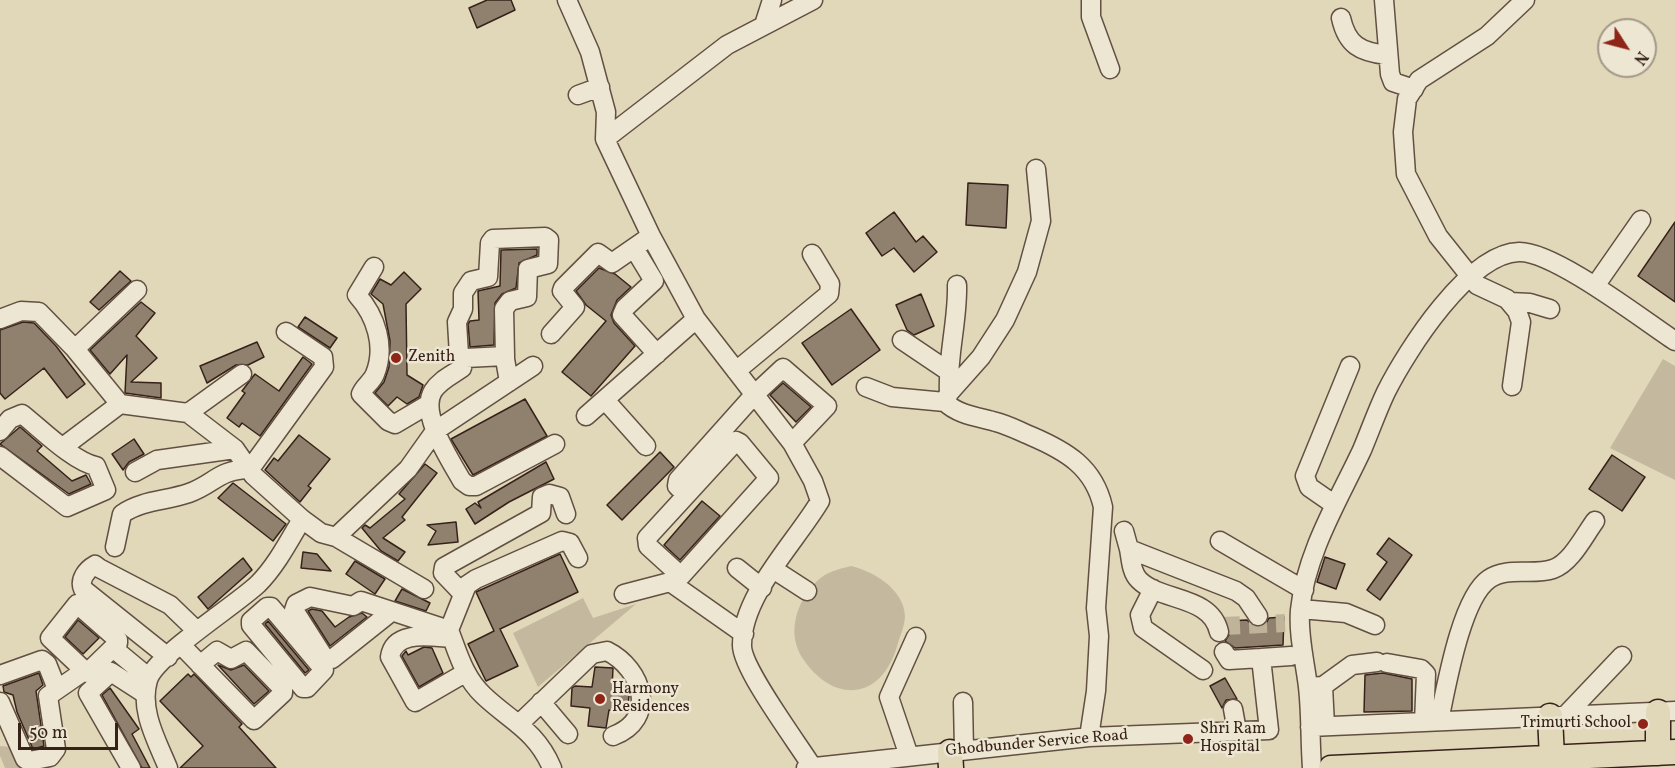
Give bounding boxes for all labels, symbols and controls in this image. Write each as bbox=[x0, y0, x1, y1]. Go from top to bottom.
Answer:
north arrow bbox=[1597, 18, 1657, 78]
text: N bbox=[1628, 46, 1652, 69]
place label: Zenith bbox=[408, 348, 455, 368]
marker: Zenith bbox=[389, 351, 403, 365]
place label: Harmony Residences bbox=[612, 680, 690, 718]
marker: Harmony Residences bbox=[593, 692, 607, 706]
scale bar bbox=[21, 711, 122, 749]
place label: Trimurti School bbox=[1520, 714, 1631, 734]
marker: Trimurti School bbox=[1636, 717, 1650, 731]
place label: Shri Ram Hospital bbox=[1200, 720, 1266, 758]
text: 50 m bbox=[29, 721, 68, 746]
street label: Ghodbunder Service Road bbox=[945, 726, 1129, 762]
marker: Shri Ram Hospital bbox=[1181, 732, 1195, 746]

